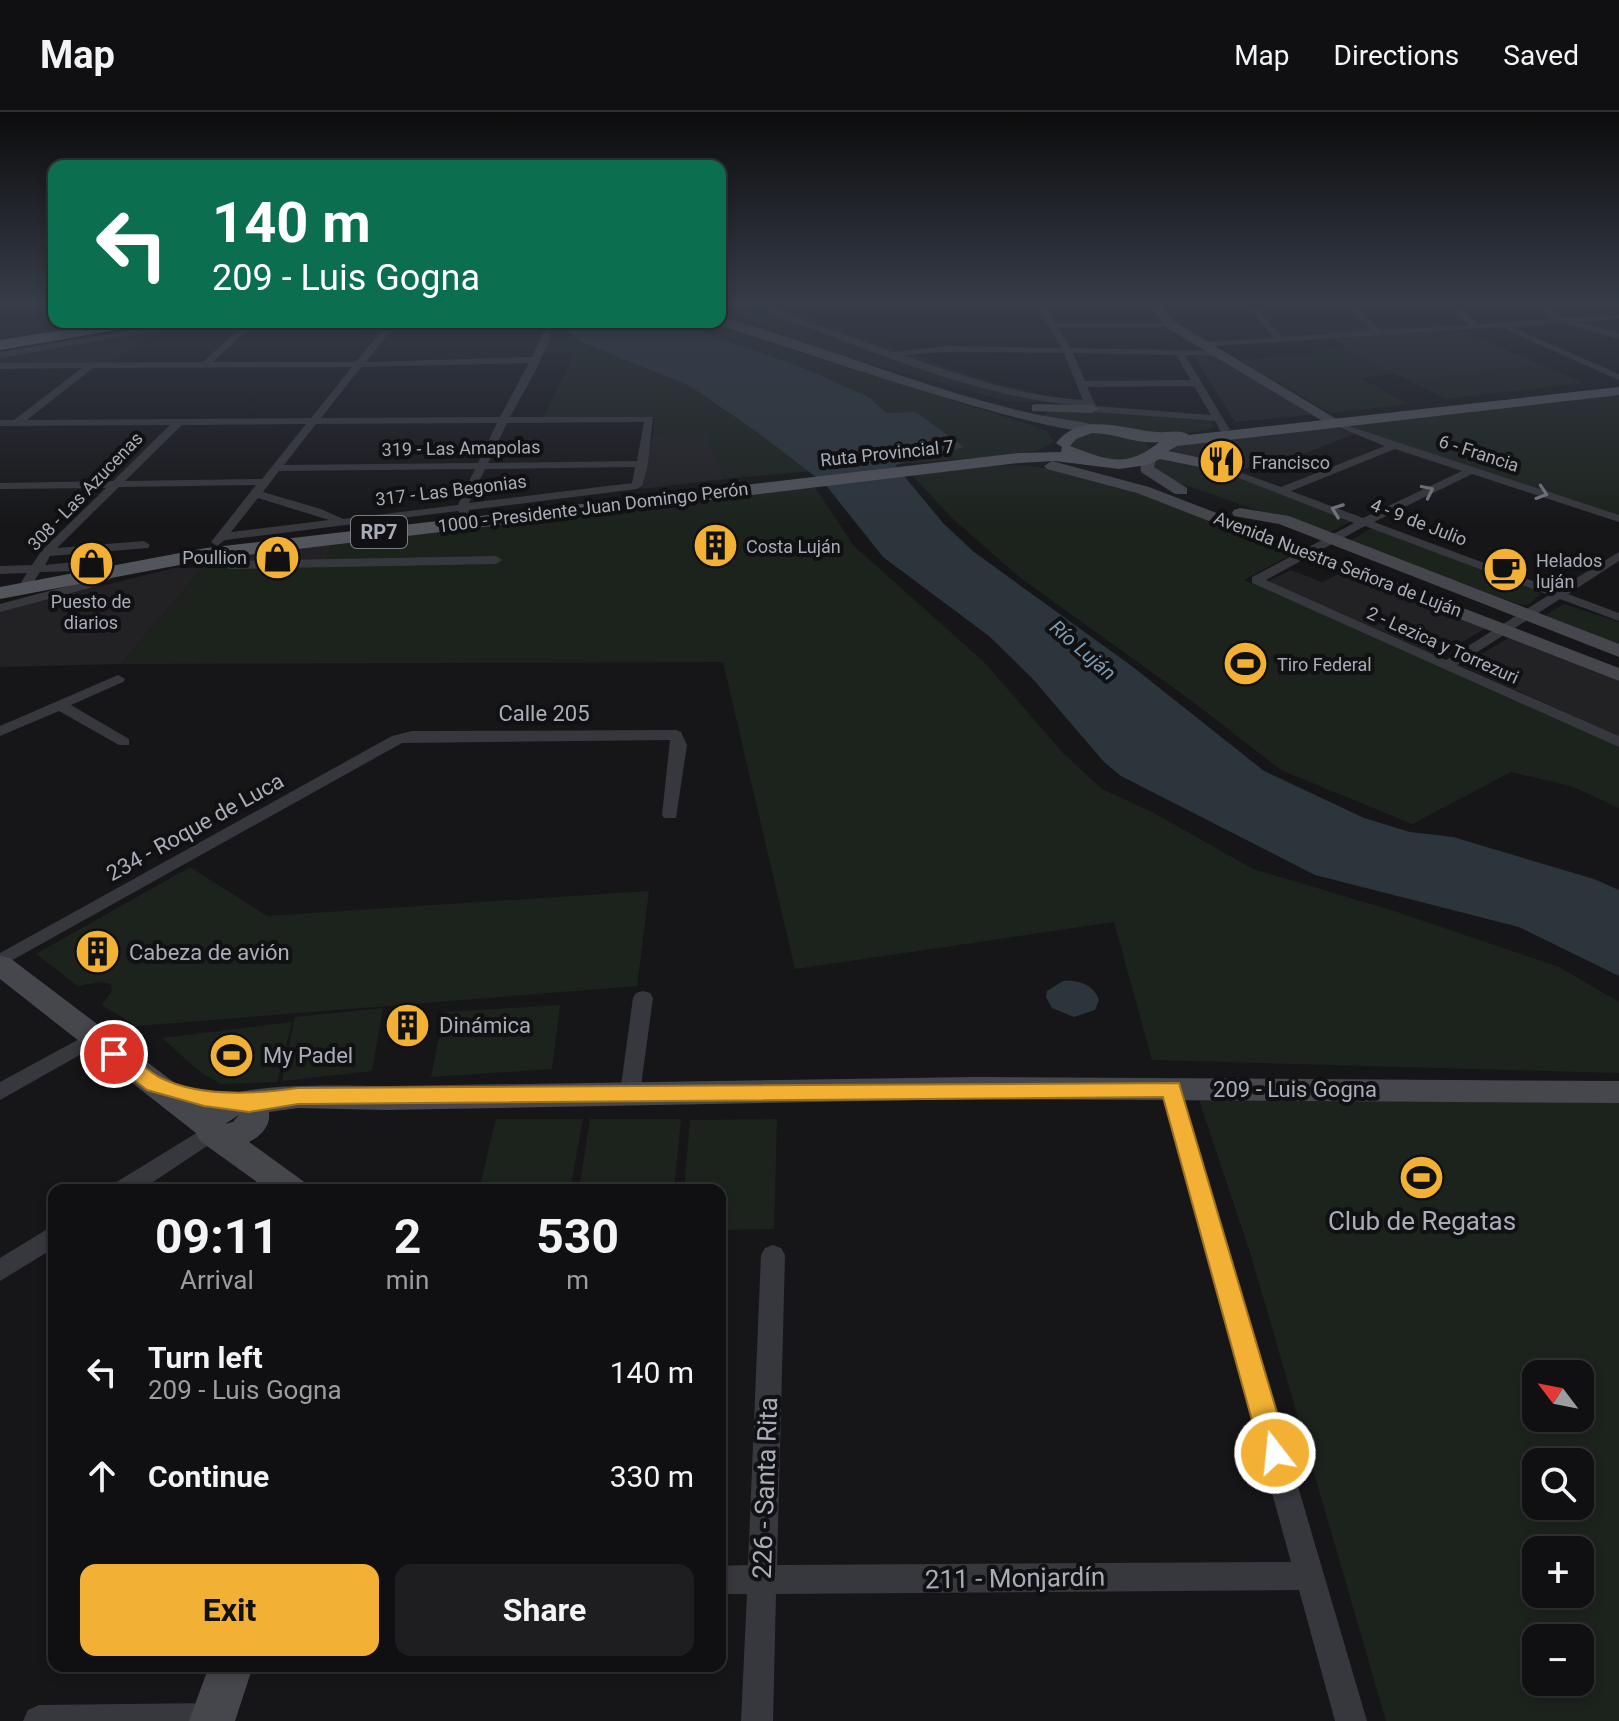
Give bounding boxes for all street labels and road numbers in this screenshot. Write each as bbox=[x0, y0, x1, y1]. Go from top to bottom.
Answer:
street label: 308 - Las Azucenas bbox=[23, 428, 147, 554]
street label: 6 - Francia bbox=[1436, 430, 1522, 476]
street label: 319 - Las Amapolas bbox=[382, 436, 540, 460]
street label: Ruta Provincial 7 bbox=[819, 436, 955, 470]
street label: 317 - Las Begonias bbox=[374, 470, 528, 510]
street label: 1000 - Presidente Juan Domingo Perón bbox=[437, 478, 749, 536]
street label: 4 - 9 de Julio bbox=[1368, 494, 1470, 550]
street label: Avenida Nuestra Señora de Luján bbox=[1211, 507, 1465, 621]
road number: RP7 bbox=[351, 516, 407, 548]
street label: 2 - Lezica y Torrezuri bbox=[1364, 602, 1522, 688]
street label: Calle 205 bbox=[498, 701, 590, 726]
street label: 234 - Roque de Luca bbox=[102, 768, 288, 886]
street label: 209 - Luis Gogna bbox=[1213, 1077, 1377, 1102]
street label: 226 - Santa Rita bbox=[747, 1397, 783, 1579]
street label: 211 - Monjardín bbox=[925, 1561, 1105, 1595]

